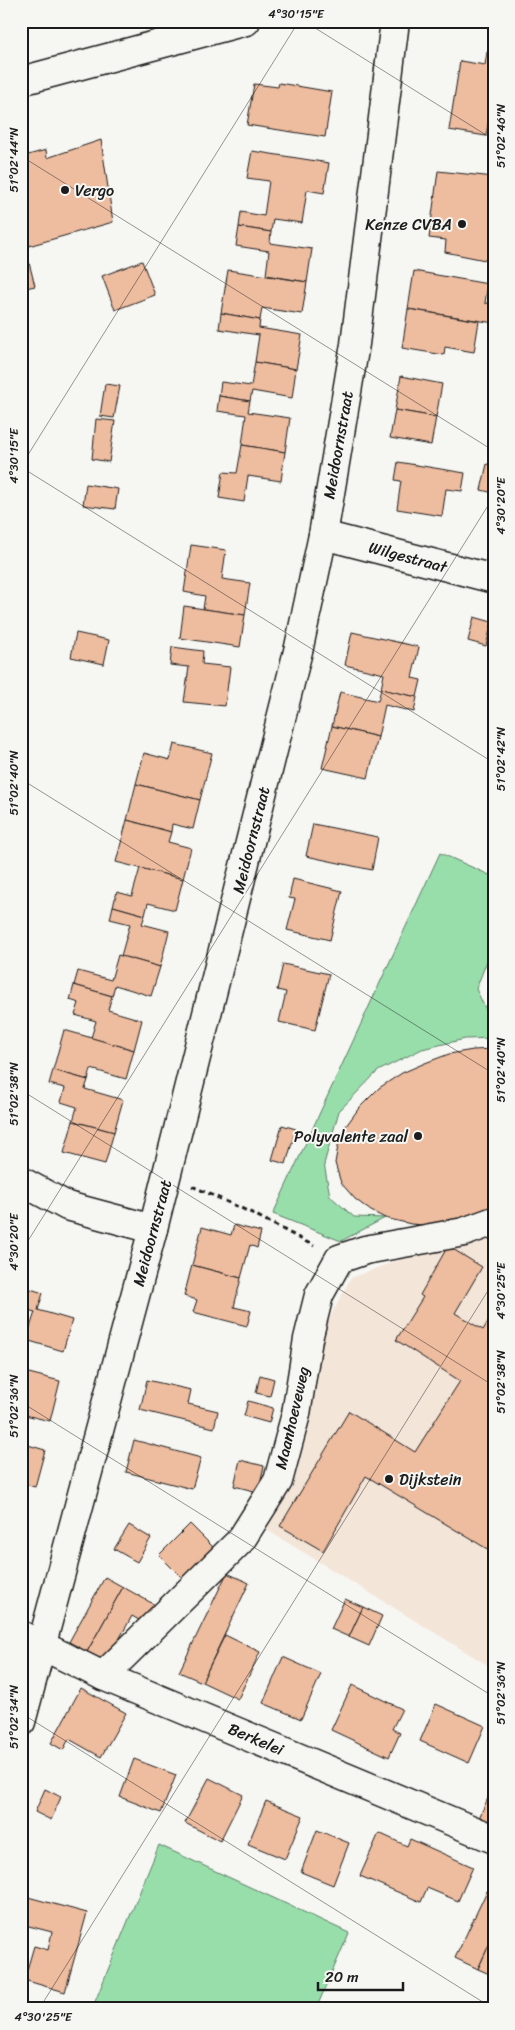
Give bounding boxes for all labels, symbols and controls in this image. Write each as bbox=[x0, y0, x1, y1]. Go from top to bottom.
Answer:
text: 4°30'15"E bbox=[268, 3, 325, 25]
text: 51°02'46"N bbox=[490, 103, 512, 168]
text: 51°02'44"N bbox=[3, 127, 25, 192]
place label: Vergo bbox=[75, 176, 114, 205]
marker: Vergo bbox=[59, 184, 71, 196]
place label: Kenze CVBA bbox=[365, 210, 452, 239]
marker: Kenze CVBA bbox=[456, 218, 468, 230]
street label: Meidoornstraat bbox=[314, 389, 362, 501]
text: 4°30'15"E bbox=[3, 427, 25, 484]
text: 4°30'20"E bbox=[490, 476, 512, 535]
street label: Wilgestraat bbox=[365, 533, 451, 582]
text: 51°02'42"N bbox=[490, 726, 512, 791]
text: 51°02'40"N bbox=[3, 750, 25, 815]
street label: Meidoornstraat bbox=[224, 783, 278, 897]
text: 51°02'40"N bbox=[490, 1037, 512, 1102]
text: 51°02'38"N bbox=[3, 1061, 25, 1126]
place label: Polyvalente zaal bbox=[294, 1122, 408, 1151]
marker: Polyvalente zaal bbox=[412, 1130, 424, 1142]
street label: Meidoornstraat bbox=[124, 1176, 180, 1290]
text: 4°30'20"E bbox=[3, 1212, 25, 1271]
text: 4°30'25"E bbox=[490, 1261, 512, 1320]
text: 51°02'38"N bbox=[490, 1349, 512, 1414]
street label: Maanhoeveweg bbox=[266, 1364, 318, 1472]
text: 51°02'36"N bbox=[3, 1374, 25, 1438]
place label: Dijkstein bbox=[399, 1465, 462, 1494]
marker: Dijkstein bbox=[383, 1473, 395, 1485]
text: 51°02'36"N bbox=[490, 1661, 512, 1725]
text: 51°02'34"N bbox=[3, 1684, 25, 1749]
street label: Berkelei bbox=[224, 1714, 289, 1764]
scale bar bbox=[318, 1960, 402, 1992]
text: 20 m bbox=[325, 1964, 359, 1990]
text: 4°30'25"E bbox=[14, 2006, 73, 2028]

